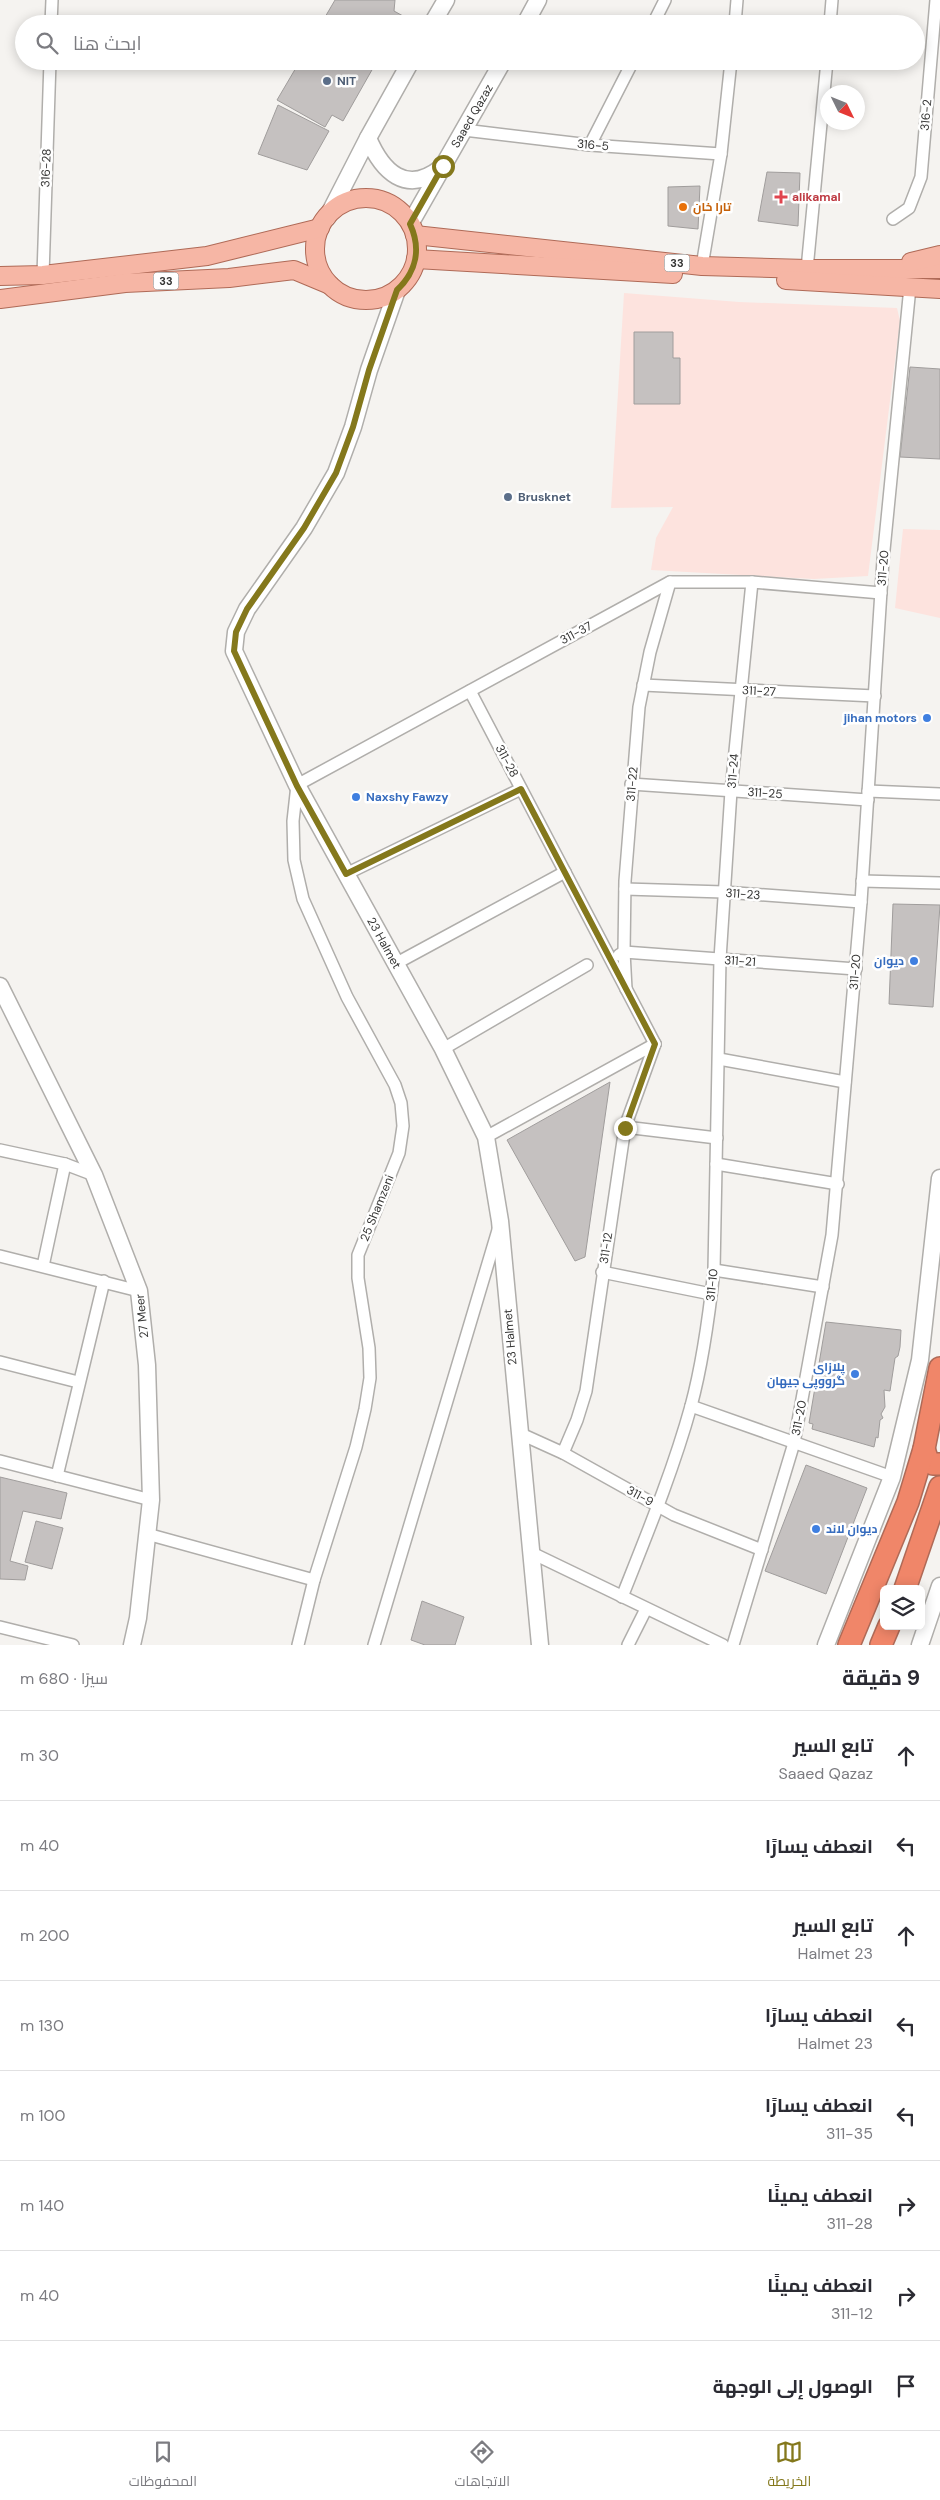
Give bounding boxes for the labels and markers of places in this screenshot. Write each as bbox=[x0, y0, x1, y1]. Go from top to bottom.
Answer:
place label: NIT bbox=[337, 73, 356, 89]
marker: NIT bbox=[321, 75, 333, 87]
place label: alikamal bbox=[792, 189, 841, 205]
marker: alikamal bbox=[774, 190, 788, 204]
place label: تارا خان bbox=[693, 199, 732, 215]
marker: تارا خان bbox=[677, 201, 689, 213]
place label: Brusknet bbox=[518, 489, 571, 505]
marker: Brusknet bbox=[502, 491, 514, 503]
place label: jihan motors bbox=[843, 710, 917, 726]
marker: jihan motors bbox=[921, 712, 933, 724]
place label: Naxshy Fawzy bbox=[366, 789, 449, 805]
marker: Naxshy Fawzy bbox=[350, 791, 362, 803]
place label: دیوان bbox=[874, 953, 904, 969]
marker: دیوان bbox=[908, 955, 920, 967]
place label: پلازای گرووپی جیهان bbox=[767, 1359, 846, 1390]
marker: پلازای گرووپی جیهان bbox=[849, 1368, 861, 1380]
place label: دیوان لاند bbox=[826, 1521, 877, 1537]
marker: دیوان لاند bbox=[810, 1523, 822, 1535]

